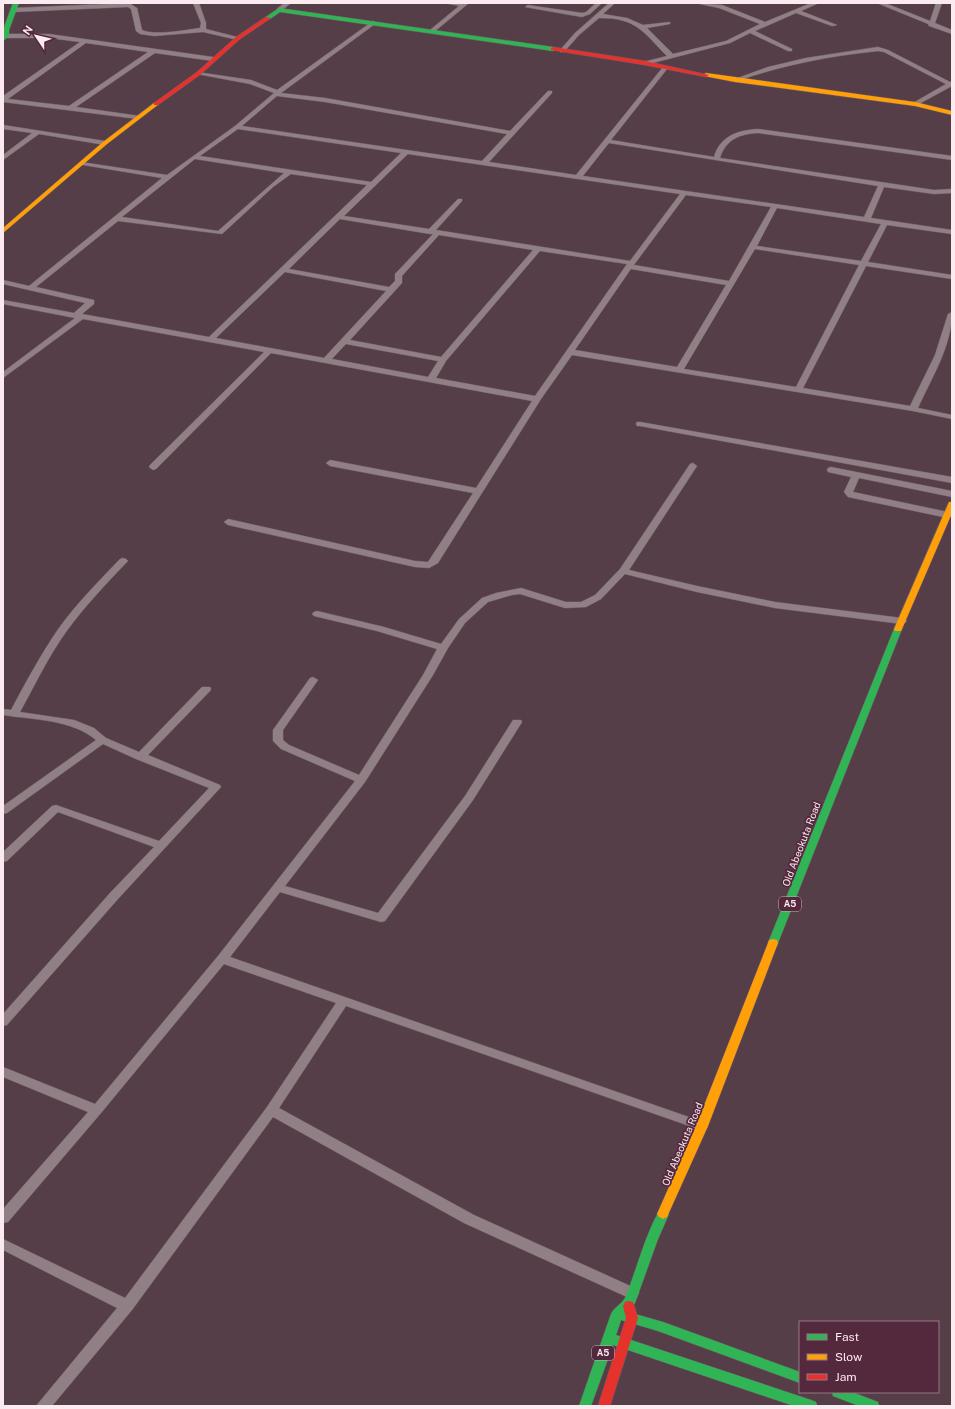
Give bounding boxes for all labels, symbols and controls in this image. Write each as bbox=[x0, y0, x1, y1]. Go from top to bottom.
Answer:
north arrow bbox=[16, 16, 56, 56]
text: N bbox=[20, 23, 35, 37]
street label: Old Abeokuta Road bbox=[779, 800, 823, 888]
road number: A5 bbox=[779, 897, 801, 911]
street label: Old Abeokuta Road bbox=[659, 1100, 705, 1188]
legend bbox=[799, 1321, 939, 1393]
text: Fast bbox=[835, 1330, 860, 1344]
road number: A5 bbox=[592, 1346, 614, 1360]
text: Slow bbox=[835, 1350, 863, 1364]
text: Jam bbox=[835, 1370, 857, 1384]

